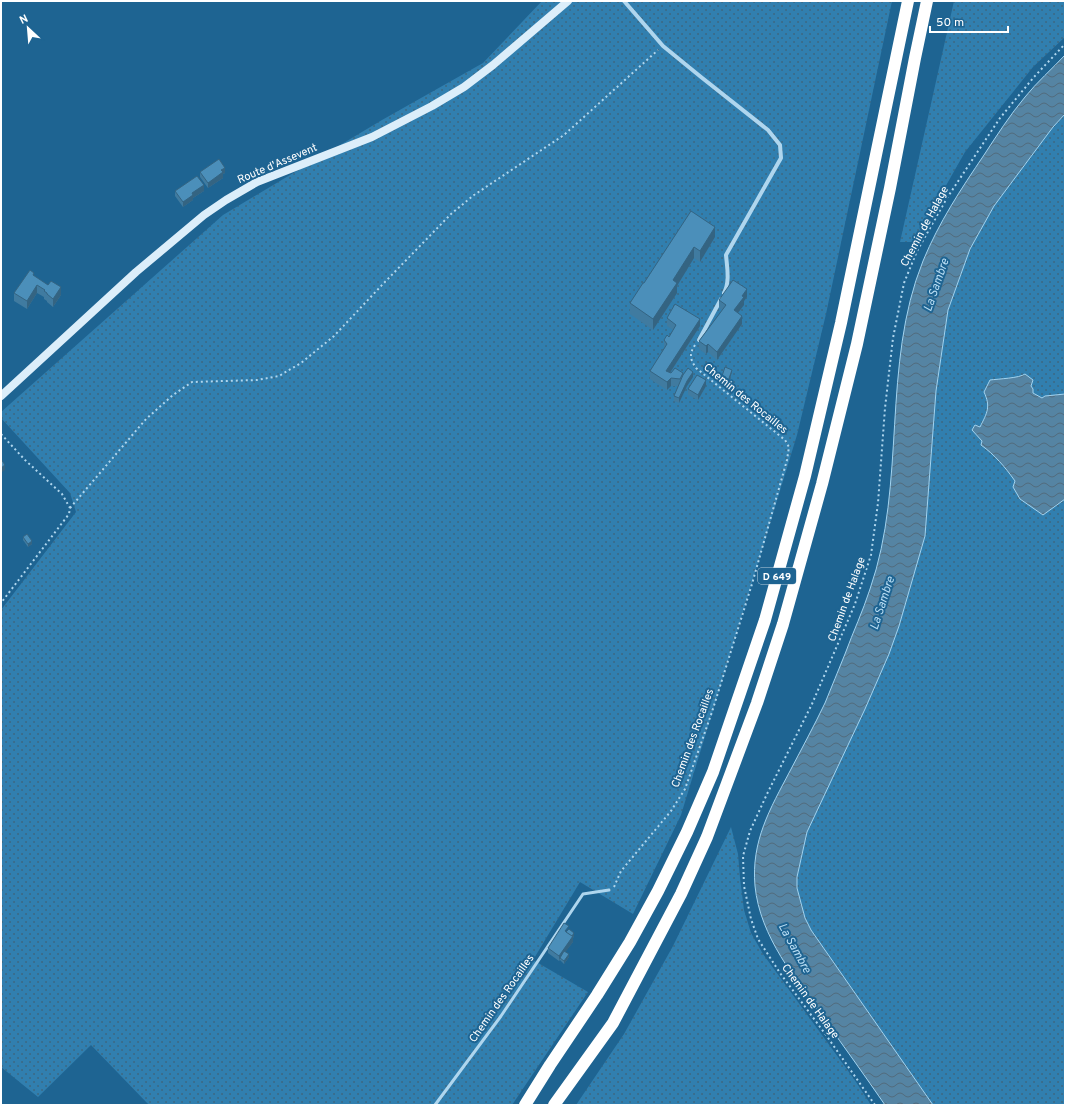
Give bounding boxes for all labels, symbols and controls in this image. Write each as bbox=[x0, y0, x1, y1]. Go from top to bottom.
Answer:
north arrow bbox=[8, 8, 48, 48]
scale bar bbox=[930, 8, 1008, 34]
text: N bbox=[17, 12, 31, 28]
text: 50 m bbox=[936, 15, 964, 31]
street label: Route d'Assevent bbox=[235, 141, 320, 187]
street label: Chemin de Halage bbox=[898, 184, 952, 269]
water label: La Sambre bbox=[920, 256, 954, 314]
street label: Chemin des Rocailles bbox=[700, 361, 790, 437]
street label: Chemin de Halage bbox=[825, 555, 869, 644]
road number: D 649 bbox=[758, 568, 796, 584]
water label: La Sambre bbox=[867, 574, 899, 632]
street label: Chemin des Rocailles bbox=[669, 687, 717, 790]
water label: La Sambre bbox=[774, 920, 815, 977]
street label: Chemin des Rocailles bbox=[466, 952, 537, 1045]
street label: Chemin de Halage bbox=[778, 961, 842, 1042]

